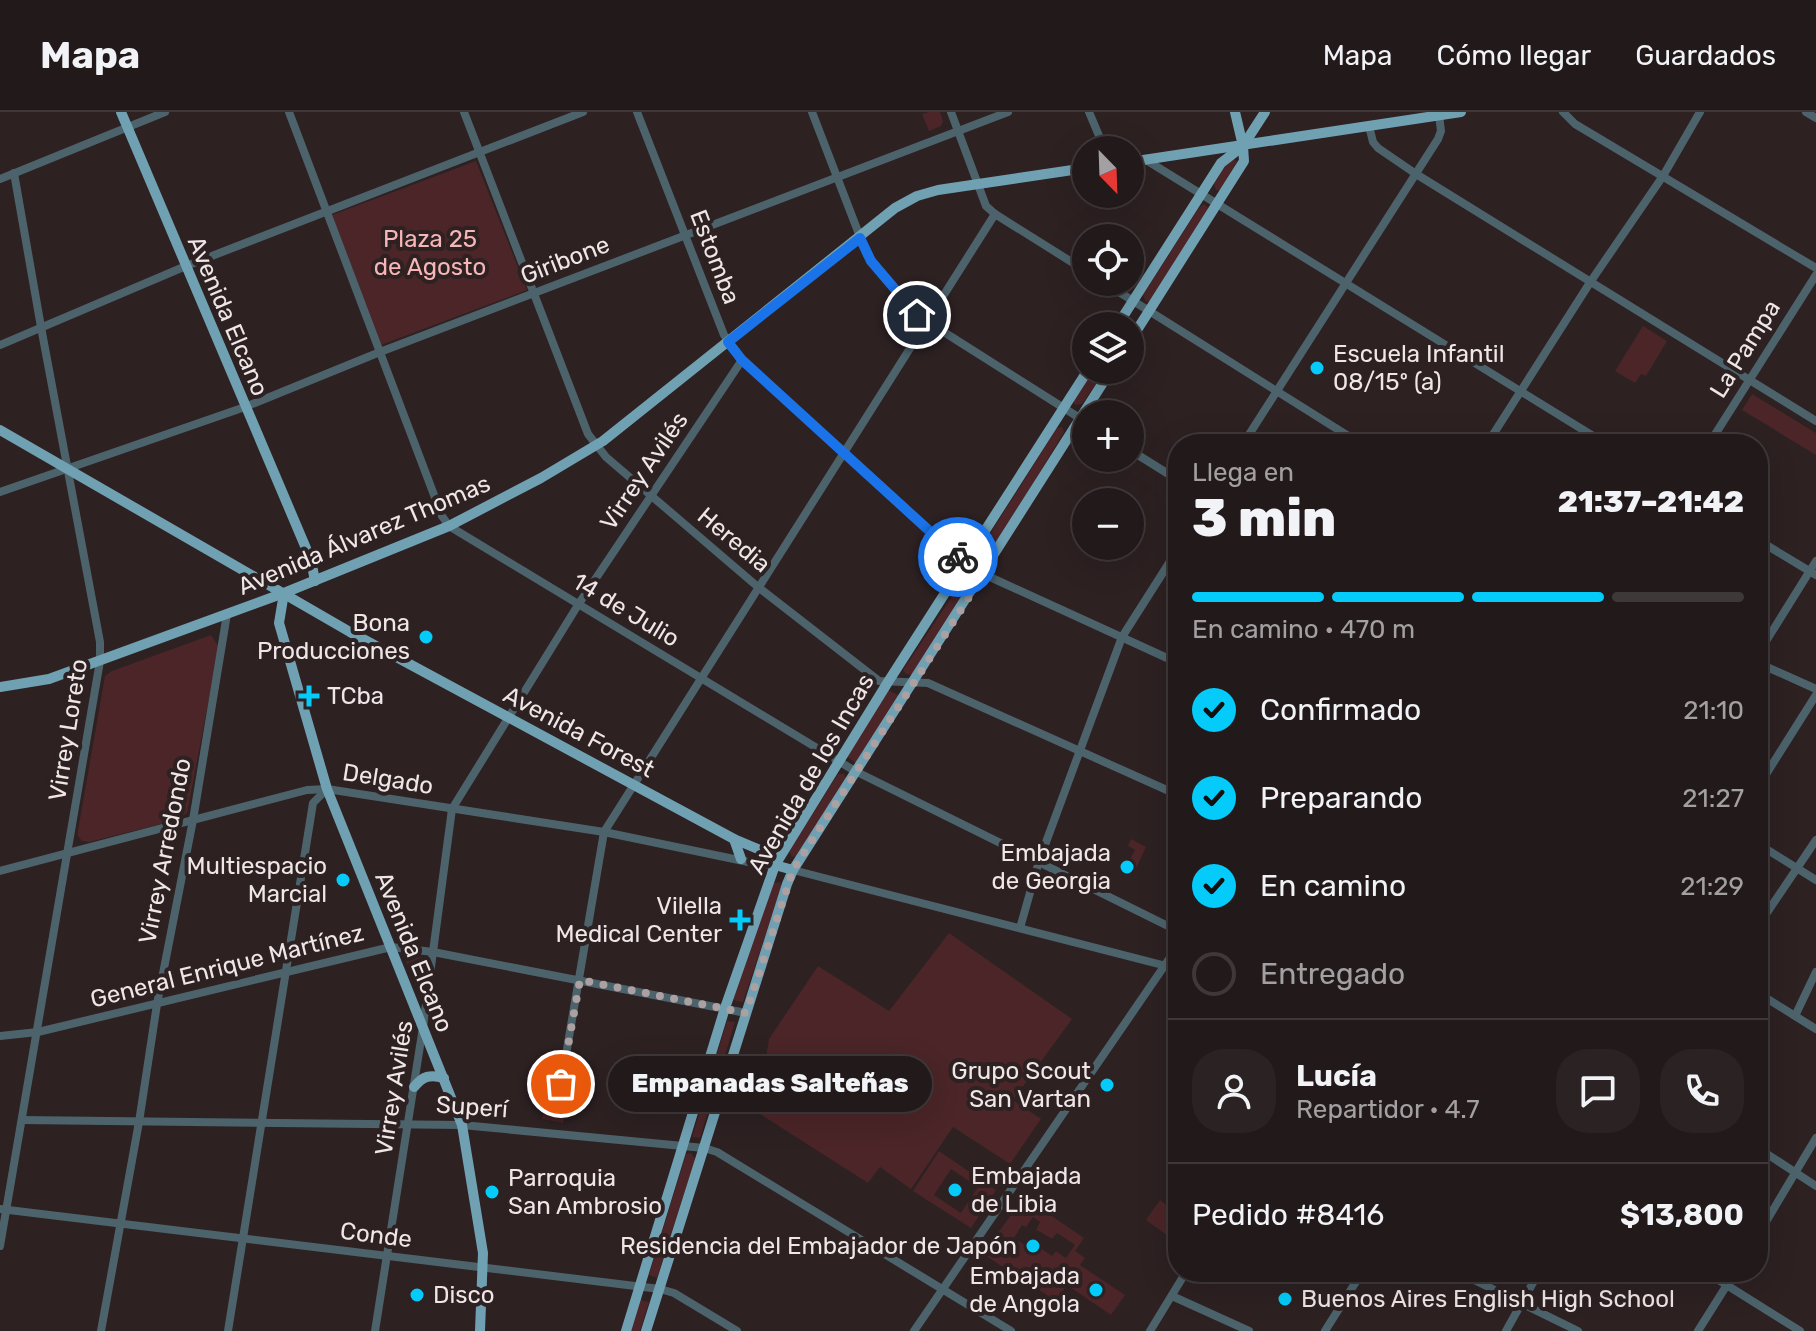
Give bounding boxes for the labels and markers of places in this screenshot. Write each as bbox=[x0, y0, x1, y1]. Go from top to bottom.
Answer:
pin bbox=[883, 281, 951, 349]
place label: Escuela Infantil 08/15º (a) bbox=[1333, 340, 1505, 396]
marker: Escuela Infantil 08/15º (a) bbox=[1308, 359, 1326, 377]
place label: Bona Producciones bbox=[257, 609, 410, 665]
marker: Bona Producciones bbox=[417, 628, 435, 646]
place label: TCba bbox=[327, 682, 384, 710]
marker: TCba bbox=[298, 685, 320, 707]
place label: Embajada de Georgia bbox=[992, 839, 1111, 895]
place label: Multiespacio Marcial bbox=[186, 852, 327, 908]
marker: Embajada de Georgia bbox=[1118, 858, 1136, 876]
marker: Multiespacio Marcial bbox=[334, 871, 352, 889]
place label: Vilella Medical Center bbox=[555, 892, 722, 948]
marker: Vilella Medical Center bbox=[729, 909, 751, 931]
pin bbox=[527, 1050, 595, 1118]
callout: Empanadas Salteñas bbox=[609, 1056, 933, 1112]
place label: Grupo Scout San Vartan bbox=[951, 1057, 1091, 1113]
marker: Grupo Scout San Vartan bbox=[1098, 1076, 1116, 1094]
place label: Embajada de Libia bbox=[971, 1162, 1082, 1218]
place label: Parroquia San Ambrosio bbox=[508, 1164, 662, 1220]
marker: Embajada de Libia bbox=[946, 1181, 964, 1199]
marker: Parroquia San Ambrosio bbox=[483, 1183, 501, 1201]
place label: Residencia del Embajador de Japón bbox=[620, 1232, 1017, 1260]
marker: Residencia del Embajador de Japón bbox=[1024, 1237, 1042, 1255]
place label: Embajada de Angola bbox=[969, 1262, 1080, 1318]
place label: Disco bbox=[433, 1281, 495, 1309]
marker: Embajada de Angola bbox=[1087, 1281, 1105, 1299]
place label: Buenos Aires English High School bbox=[1301, 1285, 1675, 1313]
marker: Disco bbox=[408, 1286, 426, 1304]
marker: Buenos Aires English High School bbox=[1276, 1290, 1294, 1308]

